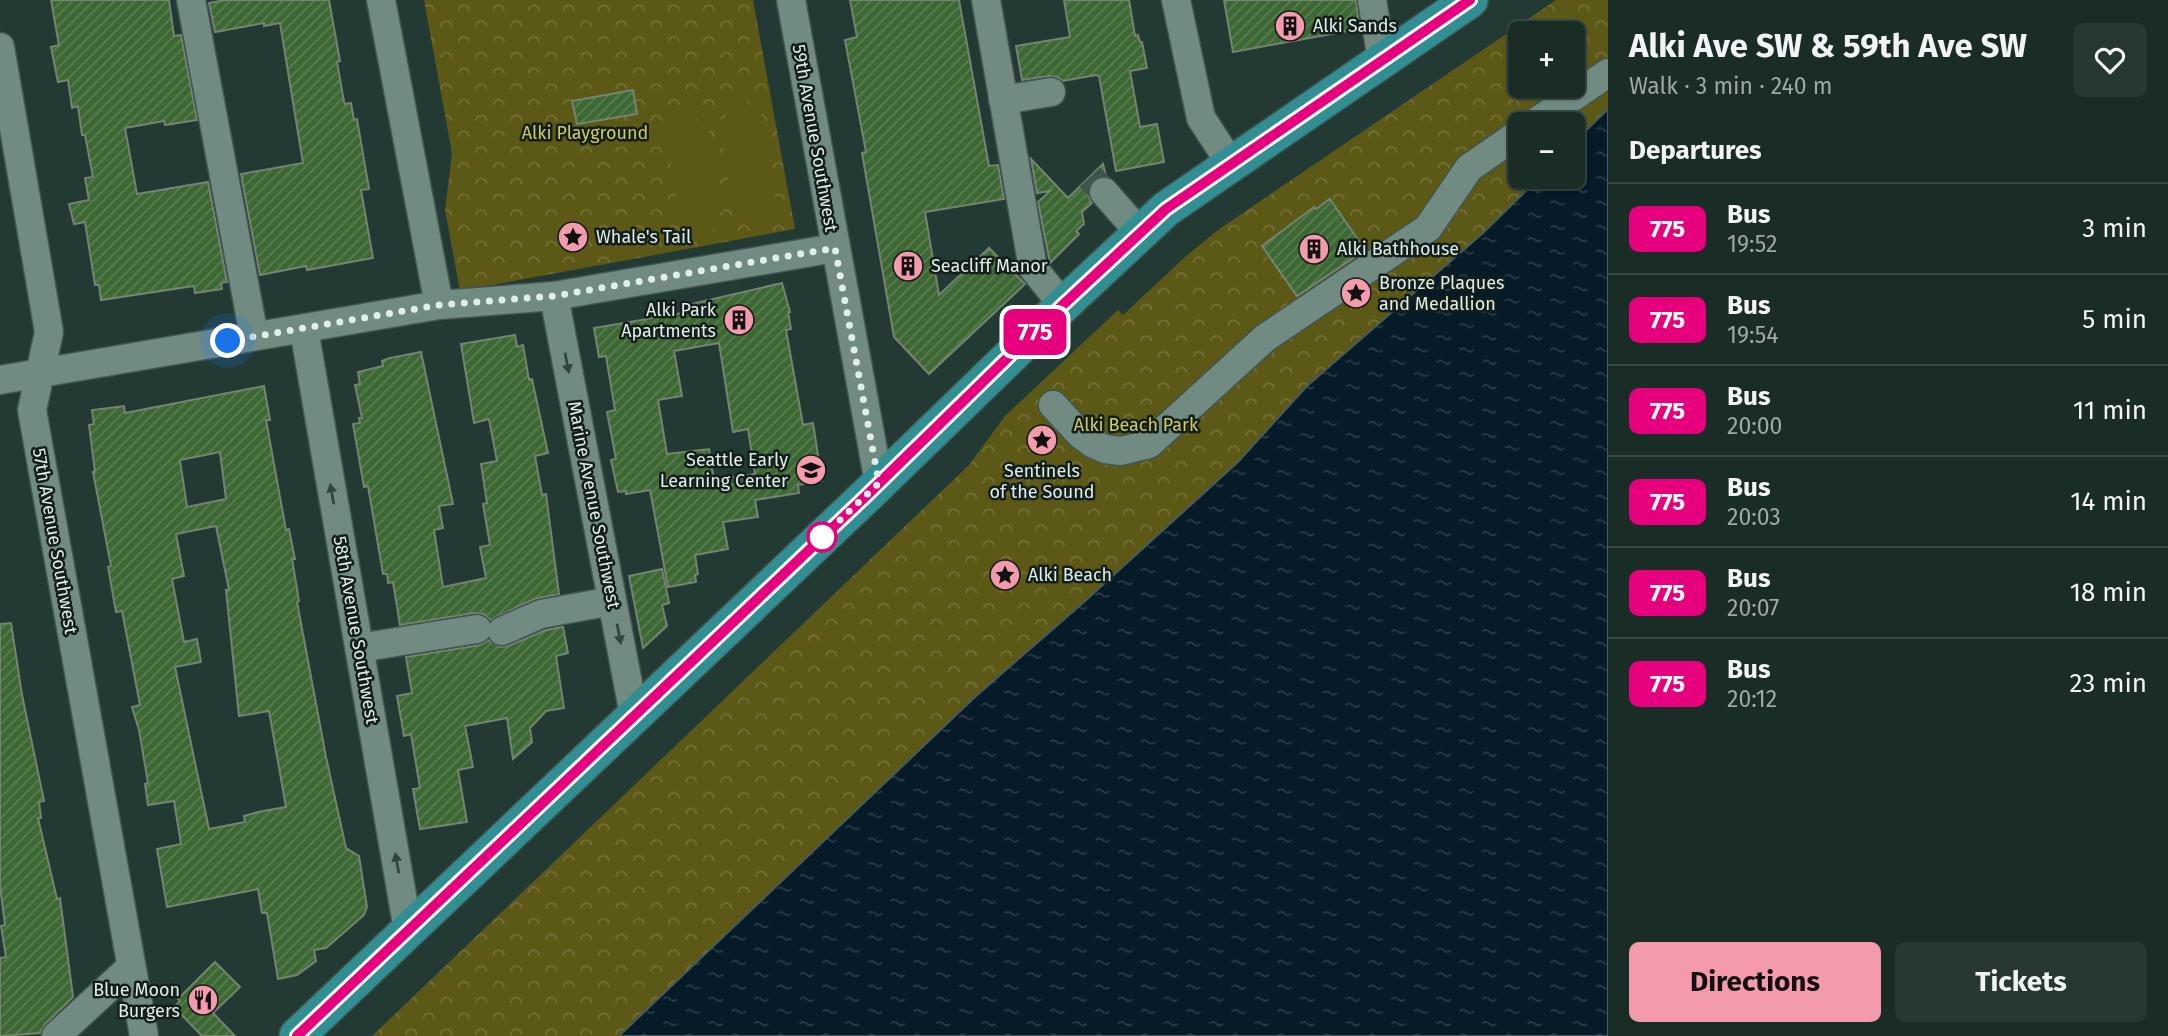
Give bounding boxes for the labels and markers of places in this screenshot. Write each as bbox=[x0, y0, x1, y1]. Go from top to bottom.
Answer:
building icon: Alki Sands bbox=[1273, 9, 1307, 43]
place label: Alki Sands bbox=[1313, 15, 1397, 37]
place icon: Whale's Tail bbox=[556, 220, 590, 254]
place label: Whale's Tail bbox=[596, 226, 691, 248]
building icon: Alki Bathhouse bbox=[1297, 232, 1331, 266]
place label: Alki Bathhouse bbox=[1337, 238, 1459, 260]
building icon: Seacliff Manor bbox=[891, 249, 925, 283]
place label: Seacliff Manor bbox=[931, 255, 1048, 277]
place label: Bronze Plaques and Medallion bbox=[1379, 272, 1504, 315]
place icon: Bronze Plaques and Medallion bbox=[1339, 276, 1373, 310]
place label: Alki Park Apartments bbox=[621, 299, 717, 342]
building icon: Alki Park Apartments bbox=[722, 303, 756, 337]
place icon: Sentinels of the Sound bbox=[1025, 423, 1059, 457]
place label: Seattle Early Learning Center bbox=[660, 449, 788, 492]
school or university icon: Seattle Early Learning Center bbox=[794, 453, 828, 487]
place label: Sentinels of the Sound bbox=[989, 460, 1095, 503]
unlabelled marker bbox=[807, 522, 837, 552]
place icon: Alki Beach bbox=[988, 558, 1022, 592]
place label: Alki Beach bbox=[1028, 564, 1112, 586]
place label: Blue Moon Burgers bbox=[93, 979, 180, 1022]
restaurant icon: Blue Moon Burgers bbox=[186, 983, 220, 1017]

